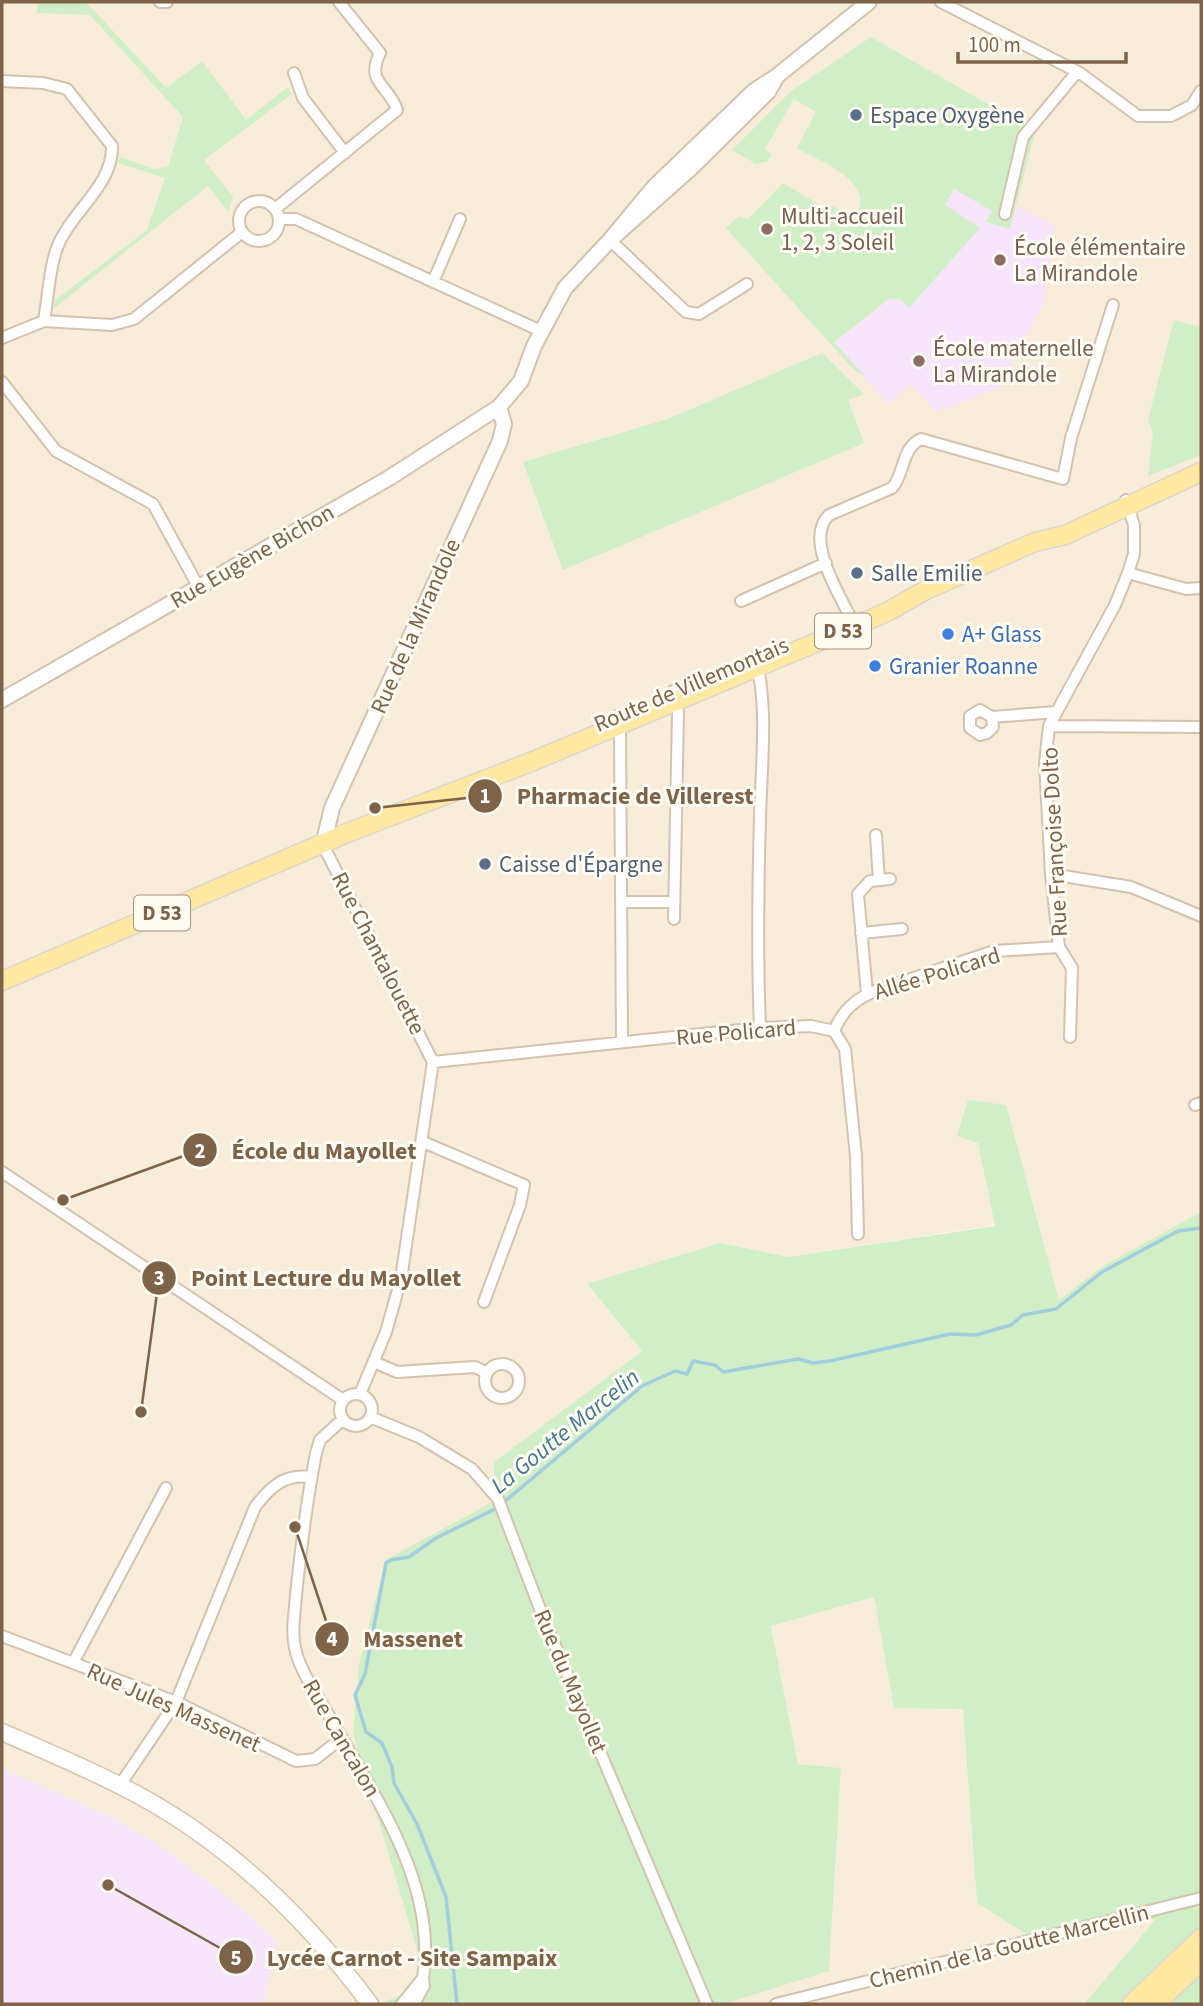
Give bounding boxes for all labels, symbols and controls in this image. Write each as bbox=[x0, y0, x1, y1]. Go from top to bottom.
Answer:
scale bar bbox=[958, 21, 1126, 65]
text: 100 m bbox=[968, 30, 1021, 60]
place label: Espace Oxygène bbox=[870, 99, 1024, 132]
marker: Espace Oxygène bbox=[848, 107, 864, 123]
place label: Multi-accueil 1, 2, 3 Soleil bbox=[781, 200, 904, 259]
marker: Multi-accueil 1, 2, 3 Soleil bbox=[759, 221, 775, 237]
place label: École élémentaire La Mirandole bbox=[1014, 231, 1186, 290]
marker: École élémentaire La Mirandole bbox=[992, 252, 1008, 268]
place label: École maternelle La Mirandole bbox=[933, 332, 1094, 391]
marker: École maternelle La Mirandole bbox=[911, 353, 927, 369]
street label: Rue Eugène Bichon bbox=[164, 496, 340, 617]
street label: Rue de la Mirandole bbox=[362, 533, 469, 719]
place label: Salle Emilie bbox=[871, 557, 982, 590]
marker: Salle Emilie bbox=[849, 565, 865, 581]
road number: D 53 bbox=[815, 614, 871, 648]
place label: A+ Glass bbox=[962, 618, 1041, 651]
marker: A+ Glass bbox=[940, 626, 956, 642]
street label: Route de Villemontais bbox=[589, 628, 794, 740]
place label: Granier Roanne bbox=[889, 650, 1038, 683]
marker: Granier Roanne bbox=[867, 658, 883, 674]
street label: Rue Françoise Dolto bbox=[1033, 746, 1076, 938]
callout: Pharmacie de Villerest bbox=[467, 773, 767, 818]
text: Pharmacie de Villerest bbox=[517, 779, 753, 814]
text: 1 bbox=[479, 781, 491, 811]
place label: Caisse d'Épargne bbox=[499, 848, 663, 881]
marker: Caisse d'Épargne bbox=[477, 856, 493, 872]
street label: Rue Chantalouette bbox=[323, 866, 434, 1040]
road number: D 53 bbox=[134, 895, 190, 930]
street label: Allée Policard bbox=[870, 939, 1004, 1008]
street label: Rue Policard bbox=[675, 1011, 797, 1054]
callout: École du Mayollet bbox=[183, 1128, 431, 1173]
text: École du Mayollet bbox=[232, 1134, 416, 1169]
text: 2 bbox=[194, 1136, 206, 1166]
callout: Point Lecture du Mayollet bbox=[141, 1255, 475, 1300]
text: Point Lecture du Mayollet bbox=[191, 1261, 461, 1296]
text: 3 bbox=[153, 1263, 165, 1293]
water label: La Goutte Marcelin bbox=[483, 1360, 647, 1502]
street label: Rue du Mayollet bbox=[525, 1604, 616, 1759]
callout: Massenet bbox=[314, 1617, 477, 1662]
text: Massenet bbox=[363, 1622, 463, 1657]
text: 4 bbox=[326, 1624, 338, 1654]
street label: Rue Jules Massenet bbox=[82, 1654, 266, 1761]
street label: Rue Cancalon bbox=[294, 1673, 389, 1804]
street label: Chemin de la Goutte Marcellin bbox=[866, 1896, 1152, 1997]
callout: Lycée Carnot - Site Sampaix bbox=[218, 1935, 572, 1980]
text: Lycée Carnot - Site Sampaix bbox=[267, 1941, 557, 1976]
text: 5 bbox=[230, 1943, 242, 1973]

